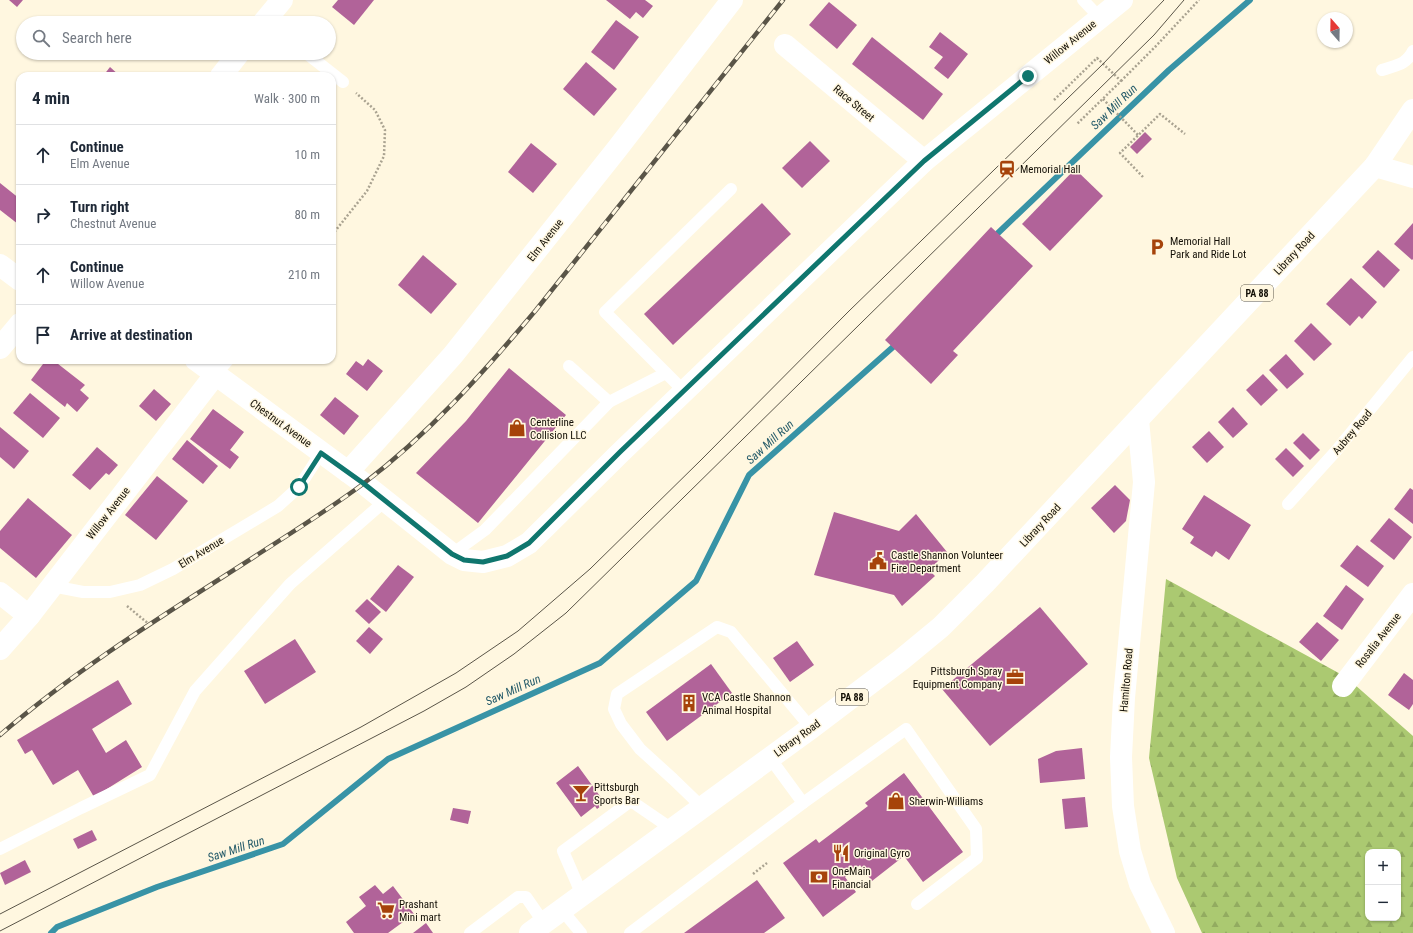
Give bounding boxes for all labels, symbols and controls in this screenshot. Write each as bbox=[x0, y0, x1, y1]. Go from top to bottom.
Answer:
north arrow bbox=[1317, 12, 1353, 48]
search box bbox=[16, 16, 336, 60]
street label: Willow Avenue bbox=[1042, 18, 1099, 67]
icon: search bbox=[30, 27, 52, 49]
text: Search here bbox=[62, 29, 132, 47]
route end bbox=[1019, 67, 1037, 85]
water label: Saw Mill Run bbox=[1088, 81, 1140, 132]
street label: Race Street bbox=[830, 82, 877, 124]
text: 4 min bbox=[32, 88, 70, 108]
text: Walk · 300 m bbox=[254, 91, 320, 106]
text: Continue bbox=[70, 138, 124, 156]
icon: ahead bbox=[32, 144, 54, 166]
text: 10 m bbox=[294, 147, 320, 162]
text: Elm Avenue bbox=[70, 156, 130, 171]
station icon: Memorial Hall bbox=[997, 159, 1017, 179]
place label: Memorial Hall bbox=[1020, 163, 1081, 176]
text: Turn right bbox=[70, 198, 129, 216]
icon: right bbox=[32, 204, 54, 226]
text: 80 m bbox=[294, 207, 320, 222]
text: Chestnut Avenue bbox=[70, 216, 156, 231]
street label: Elm Avenue bbox=[525, 216, 566, 264]
street label: Library Road bbox=[1271, 229, 1318, 278]
place label: Memorial Hall Park and Ride Lot bbox=[1170, 235, 1246, 261]
parking icon: Memorial Hall Park and Ride Lot bbox=[1147, 237, 1167, 257]
text: Continue bbox=[70, 258, 124, 276]
icon: ahead bbox=[32, 264, 54, 286]
text: 210 m bbox=[288, 267, 320, 282]
text: Willow Avenue bbox=[70, 276, 144, 291]
road number: PA 88 bbox=[1241, 285, 1273, 301]
icon: arrive bbox=[32, 324, 54, 346]
text: Arrive at destination bbox=[70, 326, 193, 344]
street label: Chestnut Avenue bbox=[247, 397, 314, 450]
street label: Aubrey Road bbox=[1330, 407, 1375, 457]
place label: Centerline Collision LLC bbox=[530, 416, 587, 442]
water label: Saw Mill Run bbox=[743, 417, 797, 467]
shop icon: Centerline Collision LLC bbox=[507, 418, 527, 438]
route start bbox=[290, 478, 308, 496]
street label: Willow Avenue bbox=[84, 485, 133, 542]
street label: Library Road bbox=[1017, 501, 1064, 550]
street label: Elm Avenue bbox=[176, 534, 226, 571]
place label: Castle Shannon Volunteer Fire Department bbox=[891, 549, 1003, 575]
public building icon: Castle Shannon Volunteer Fire Department bbox=[868, 551, 888, 571]
street label: Rosalia Avenue bbox=[1353, 610, 1404, 670]
street label: Hamilton Road bbox=[1117, 648, 1136, 713]
place label: Pittsburgh Spray Equipment Company bbox=[913, 665, 1002, 691]
office icon: Pittsburgh Spray Equipment Company bbox=[1005, 667, 1025, 687]
water label: Saw Mill Run bbox=[483, 671, 543, 708]
road number: PA 88 bbox=[836, 689, 868, 705]
place label: VCA Castle Shannon Animal Hospital bbox=[702, 691, 791, 717]
building icon: VCA Castle Shannon Animal Hospital bbox=[679, 693, 699, 713]
street label: Library Road bbox=[772, 717, 823, 760]
place label: Pittsburgh Sports Bar bbox=[594, 781, 640, 807]
bar icon: Pittsburgh Sports Bar bbox=[571, 783, 591, 803]
shop icon: Sherwin-Williams bbox=[886, 791, 906, 811]
place label: Sherwin-Williams bbox=[909, 795, 983, 808]
water label: Saw Mill Run bbox=[206, 833, 267, 865]
restaurant icon: Original Gyro bbox=[831, 843, 851, 863]
place label: Original Gyro bbox=[854, 847, 910, 860]
map controls bbox=[1365, 849, 1401, 921]
button: + bbox=[1365, 849, 1401, 885]
place label: OneMain Financial bbox=[832, 865, 871, 891]
bank icon: OneMain Financial bbox=[809, 867, 829, 887]
button: − bbox=[1365, 885, 1401, 921]
place label: Prashant Mini mart bbox=[399, 898, 441, 924]
supermarket icon: Prashant Mini mart bbox=[376, 900, 396, 920]

